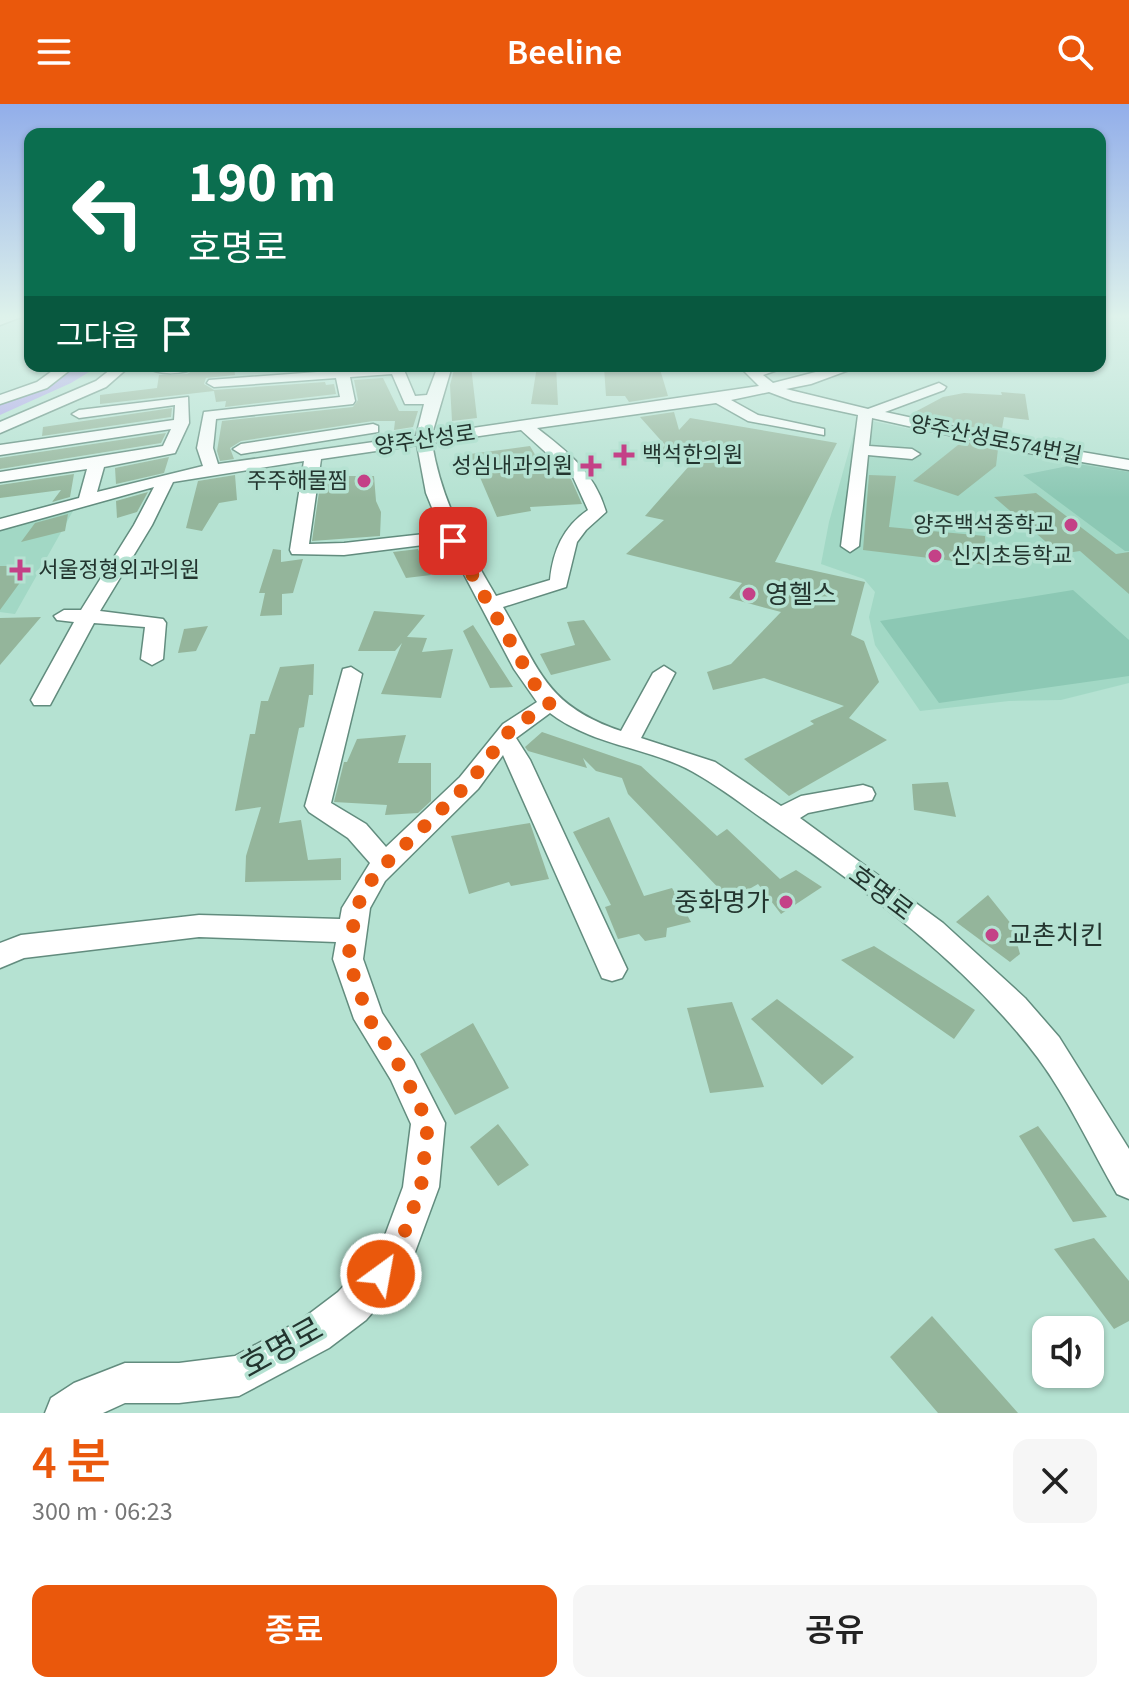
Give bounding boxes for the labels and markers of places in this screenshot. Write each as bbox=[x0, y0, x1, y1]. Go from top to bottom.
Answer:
place label: 백석한의원 bbox=[642, 439, 743, 471]
marker: 백석한의원 bbox=[613, 444, 635, 466]
place label: 성심내과의원 bbox=[452, 450, 573, 482]
marker: 성심내과의원 bbox=[580, 455, 602, 477]
place label: 주주해물찜 bbox=[247, 465, 348, 497]
marker: 주주해물찜 bbox=[355, 472, 373, 490]
pin bbox=[419, 507, 487, 575]
place label: 양주백석중학교 bbox=[913, 509, 1055, 541]
marker: 양주백석중학교 bbox=[1062, 516, 1080, 534]
place label: 신지초등학교 bbox=[951, 540, 1072, 572]
marker: 신지초등학교 bbox=[926, 547, 944, 565]
place label: 서울정형외과의원 bbox=[38, 554, 200, 586]
marker: 서울정형외과의원 bbox=[9, 559, 31, 581]
place label: 영헬스 bbox=[765, 576, 837, 613]
marker: 영헬스 bbox=[740, 585, 758, 603]
place label: 중화명가 bbox=[674, 884, 770, 921]
marker: 중화명가 bbox=[777, 893, 795, 911]
place label: 교촌치킨 bbox=[1008, 917, 1104, 954]
marker: 교촌치킨 bbox=[983, 926, 1001, 944]

